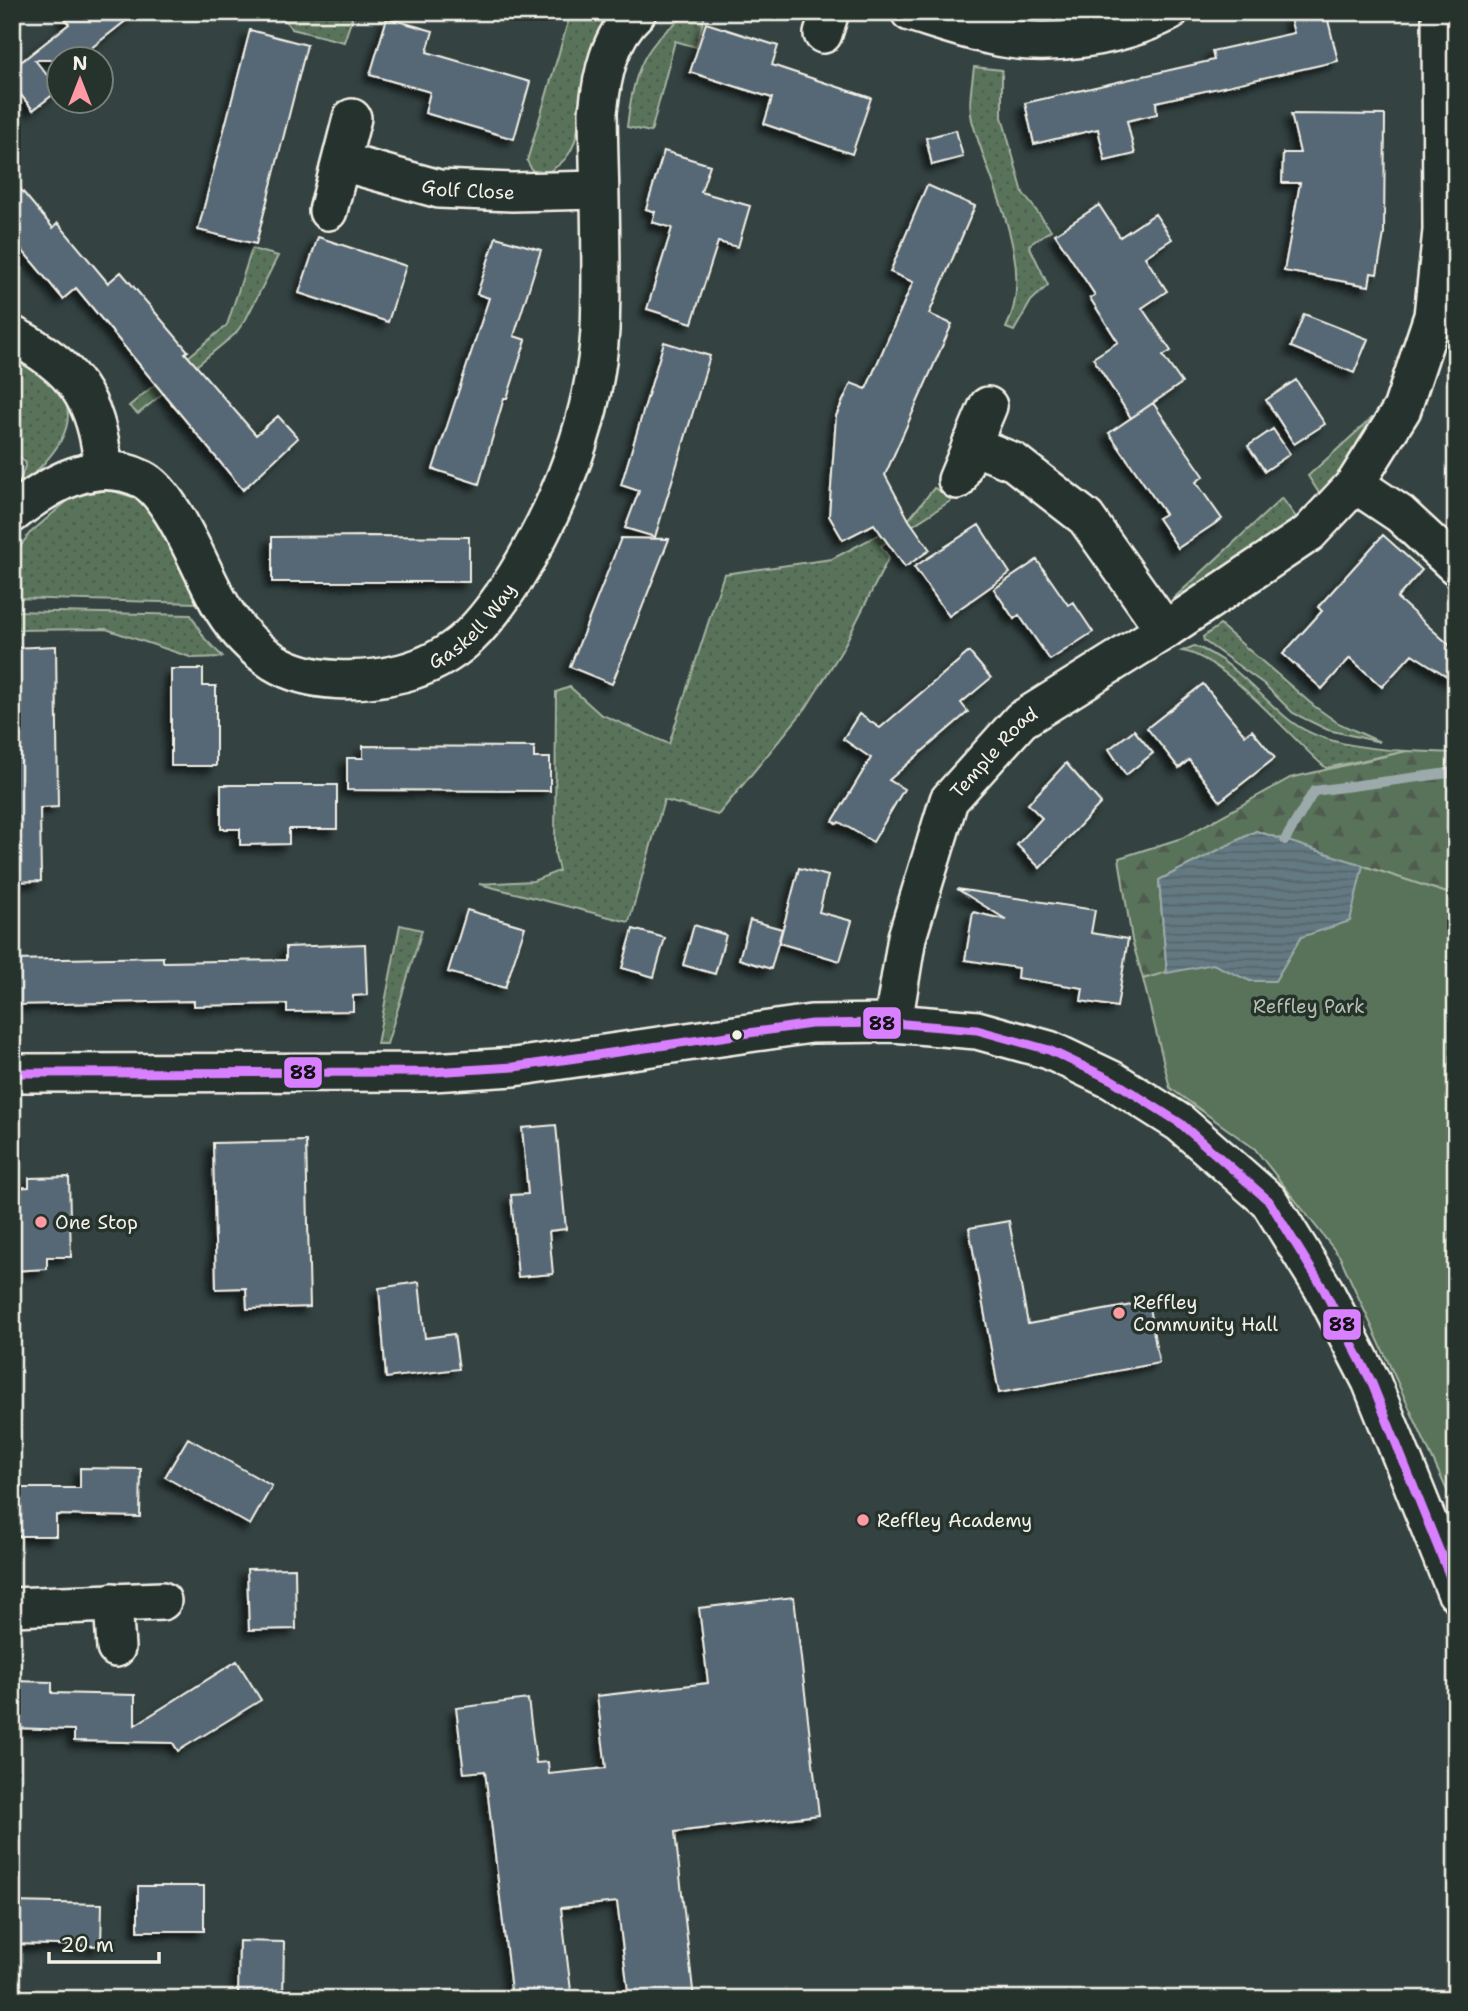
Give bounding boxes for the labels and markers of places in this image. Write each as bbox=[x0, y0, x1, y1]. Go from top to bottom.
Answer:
unlabelled marker bbox=[730, 1028, 744, 1042]
place label: One Stop bbox=[55, 1210, 138, 1235]
marker: One Stop bbox=[33, 1214, 49, 1230]
place label: Reffley Community Hall bbox=[1133, 1290, 1278, 1337]
marker: Reffley Community Hall bbox=[1111, 1305, 1127, 1321]
place label: Reffley Academy bbox=[877, 1508, 1032, 1533]
marker: Reffley Academy bbox=[855, 1512, 871, 1528]

